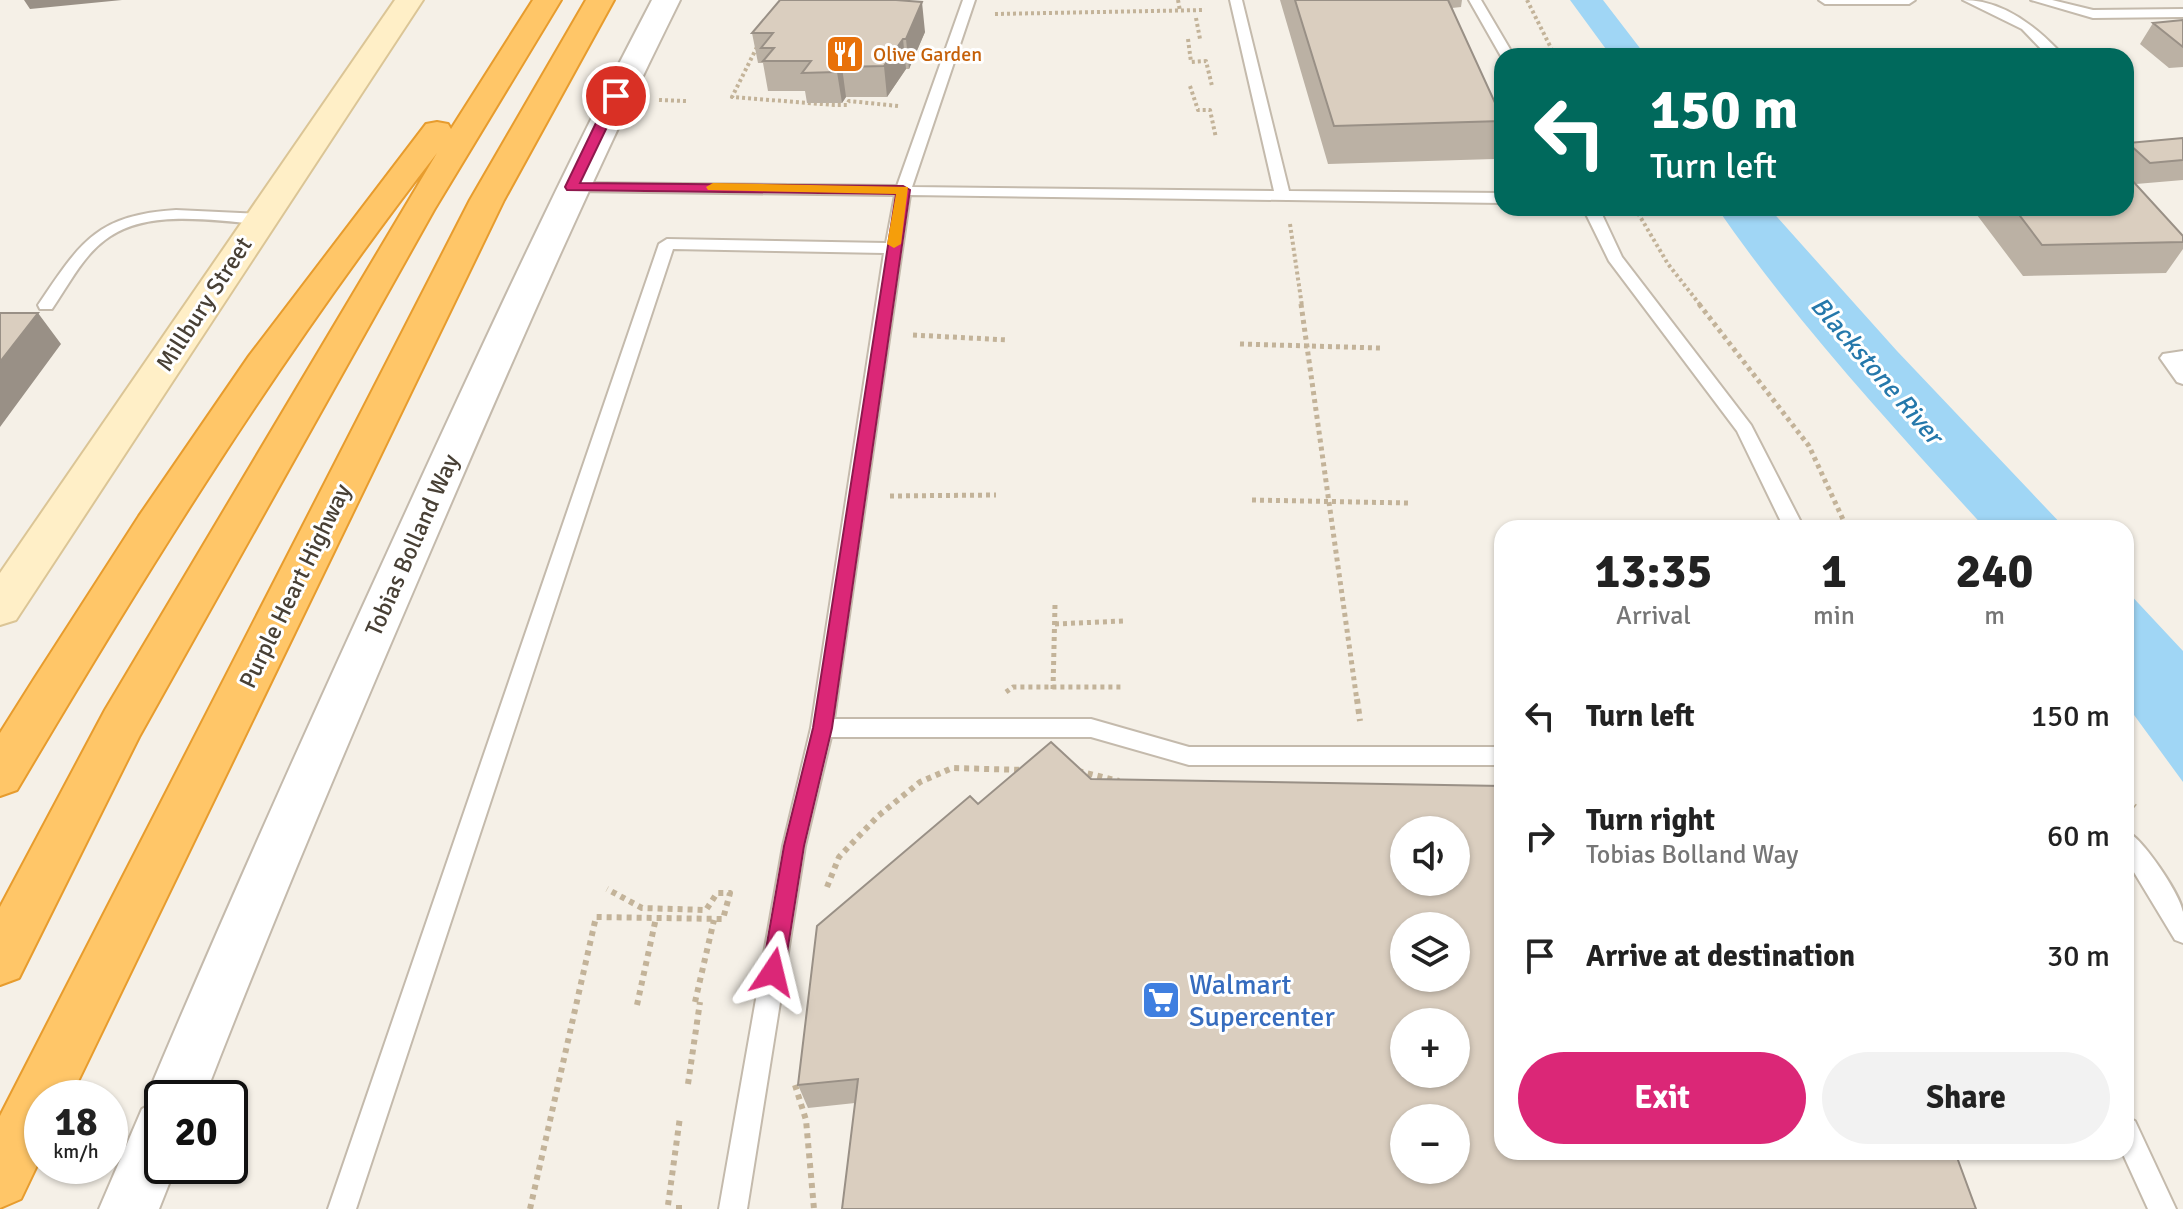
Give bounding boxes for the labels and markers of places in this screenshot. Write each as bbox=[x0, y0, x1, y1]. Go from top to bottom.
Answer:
restaurant icon: Olive Garden bbox=[824, 33, 866, 75]
place label: Olive Garden bbox=[873, 42, 982, 67]
pin bbox=[582, 62, 650, 130]
place label: Walmart Supercenter bbox=[1189, 968, 1335, 1034]
supermarket icon: Walmart Supercenter bbox=[1140, 979, 1182, 1021]

